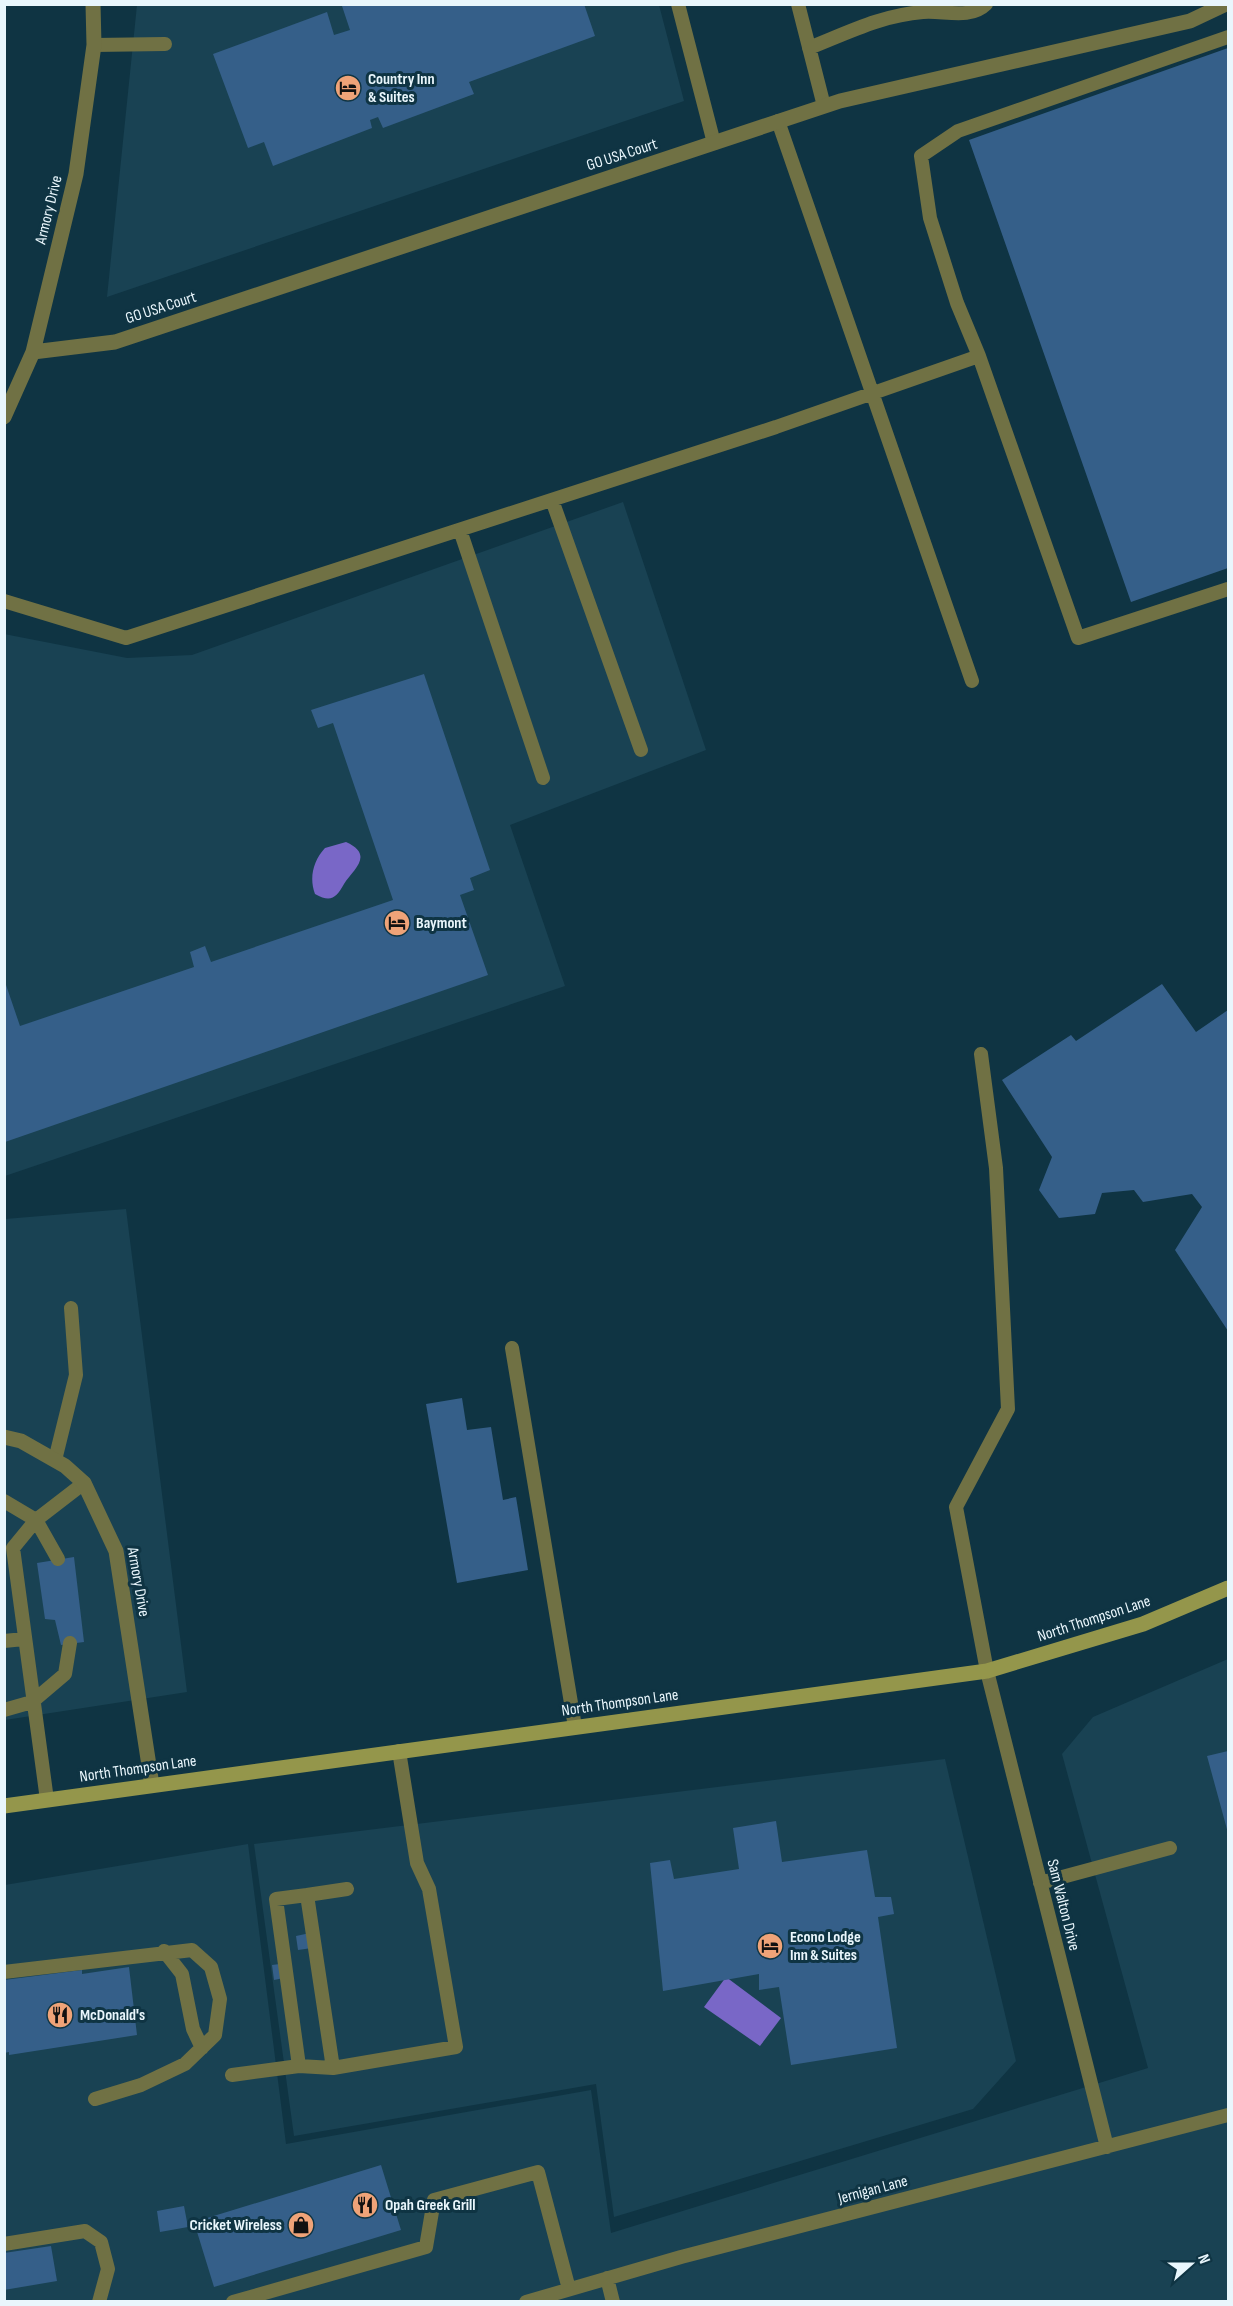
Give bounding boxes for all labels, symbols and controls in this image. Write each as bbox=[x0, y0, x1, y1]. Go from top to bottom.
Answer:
place label: Country Inn & Suites bbox=[368, 70, 435, 107]
hotel icon: Country Inn & Suites bbox=[333, 73, 363, 103]
street label: GO USA Court bbox=[584, 135, 660, 175]
street label: Armory Drive bbox=[31, 174, 67, 247]
street label: GO USA Court bbox=[123, 288, 199, 328]
hotel icon: Baymont bbox=[382, 908, 412, 938]
place label: Baymont bbox=[416, 914, 467, 933]
street label: Armory Drive bbox=[122, 1545, 153, 1618]
street label: North Thompson Lane bbox=[1035, 1592, 1153, 1646]
street label: North Thompson Lane bbox=[560, 1685, 680, 1721]
street label: North Thompson Lane bbox=[78, 1751, 198, 1787]
street label: Sam Walton Drive bbox=[1042, 1857, 1084, 1953]
place label: Econo Lodge Inn & Suites bbox=[790, 1928, 861, 1965]
hotel icon: Econo Lodge Inn & Suites bbox=[755, 1931, 785, 1961]
restaurant icon: McDonald's bbox=[45, 2000, 75, 2030]
place label: McDonald's bbox=[80, 2006, 145, 2025]
street label: Jernigan Lane bbox=[835, 2172, 910, 2209]
restaurant icon: Opah Greek Grill bbox=[350, 2190, 380, 2220]
place label: Opah Greek Grill bbox=[385, 2196, 476, 2215]
shop icon: Cricket Wireless bbox=[286, 2210, 316, 2240]
place label: Cricket Wireless bbox=[190, 2216, 282, 2235]
north arrow bbox=[1161, 2234, 1221, 2294]
text: N bbox=[1193, 2252, 1214, 2267]

